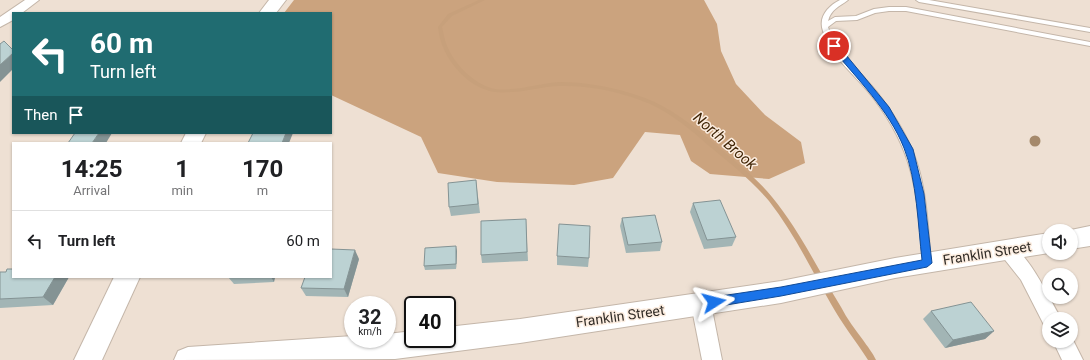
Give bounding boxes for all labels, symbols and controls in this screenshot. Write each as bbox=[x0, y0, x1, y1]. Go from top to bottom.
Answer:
text: 60 m bbox=[90, 27, 153, 60]
icon: left bbox=[24, 28, 76, 80]
pin bbox=[817, 29, 851, 63]
icon: arrive bbox=[823, 35, 845, 57]
text: Turn left bbox=[90, 61, 156, 82]
icon: arrive bbox=[65, 104, 87, 126]
text: Then bbox=[24, 106, 57, 124]
water label: North Brook bbox=[690, 109, 761, 174]
text: 14:25 bbox=[61, 155, 123, 183]
text: 1 bbox=[175, 155, 189, 183]
text: 170 bbox=[242, 155, 283, 183]
text: Arrival bbox=[73, 183, 110, 198]
text: min bbox=[171, 183, 193, 198]
text: m bbox=[257, 183, 268, 198]
map controls bbox=[1042, 224, 1078, 348]
button: sound bbox=[1042, 224, 1078, 260]
icon: left bbox=[24, 230, 46, 252]
text: Turn left bbox=[58, 232, 115, 250]
text: 60 m bbox=[286, 232, 320, 250]
street label: Franklin Street bbox=[942, 238, 1033, 268]
button: search bbox=[1042, 268, 1078, 304]
position arrow bbox=[693, 281, 735, 323]
speed limit sign: 40 bbox=[404, 296, 456, 348]
street label: Franklin Street bbox=[575, 302, 666, 330]
text: 32 bbox=[359, 305, 381, 329]
button: layers bbox=[1042, 312, 1078, 348]
text: km/h bbox=[358, 326, 382, 337]

